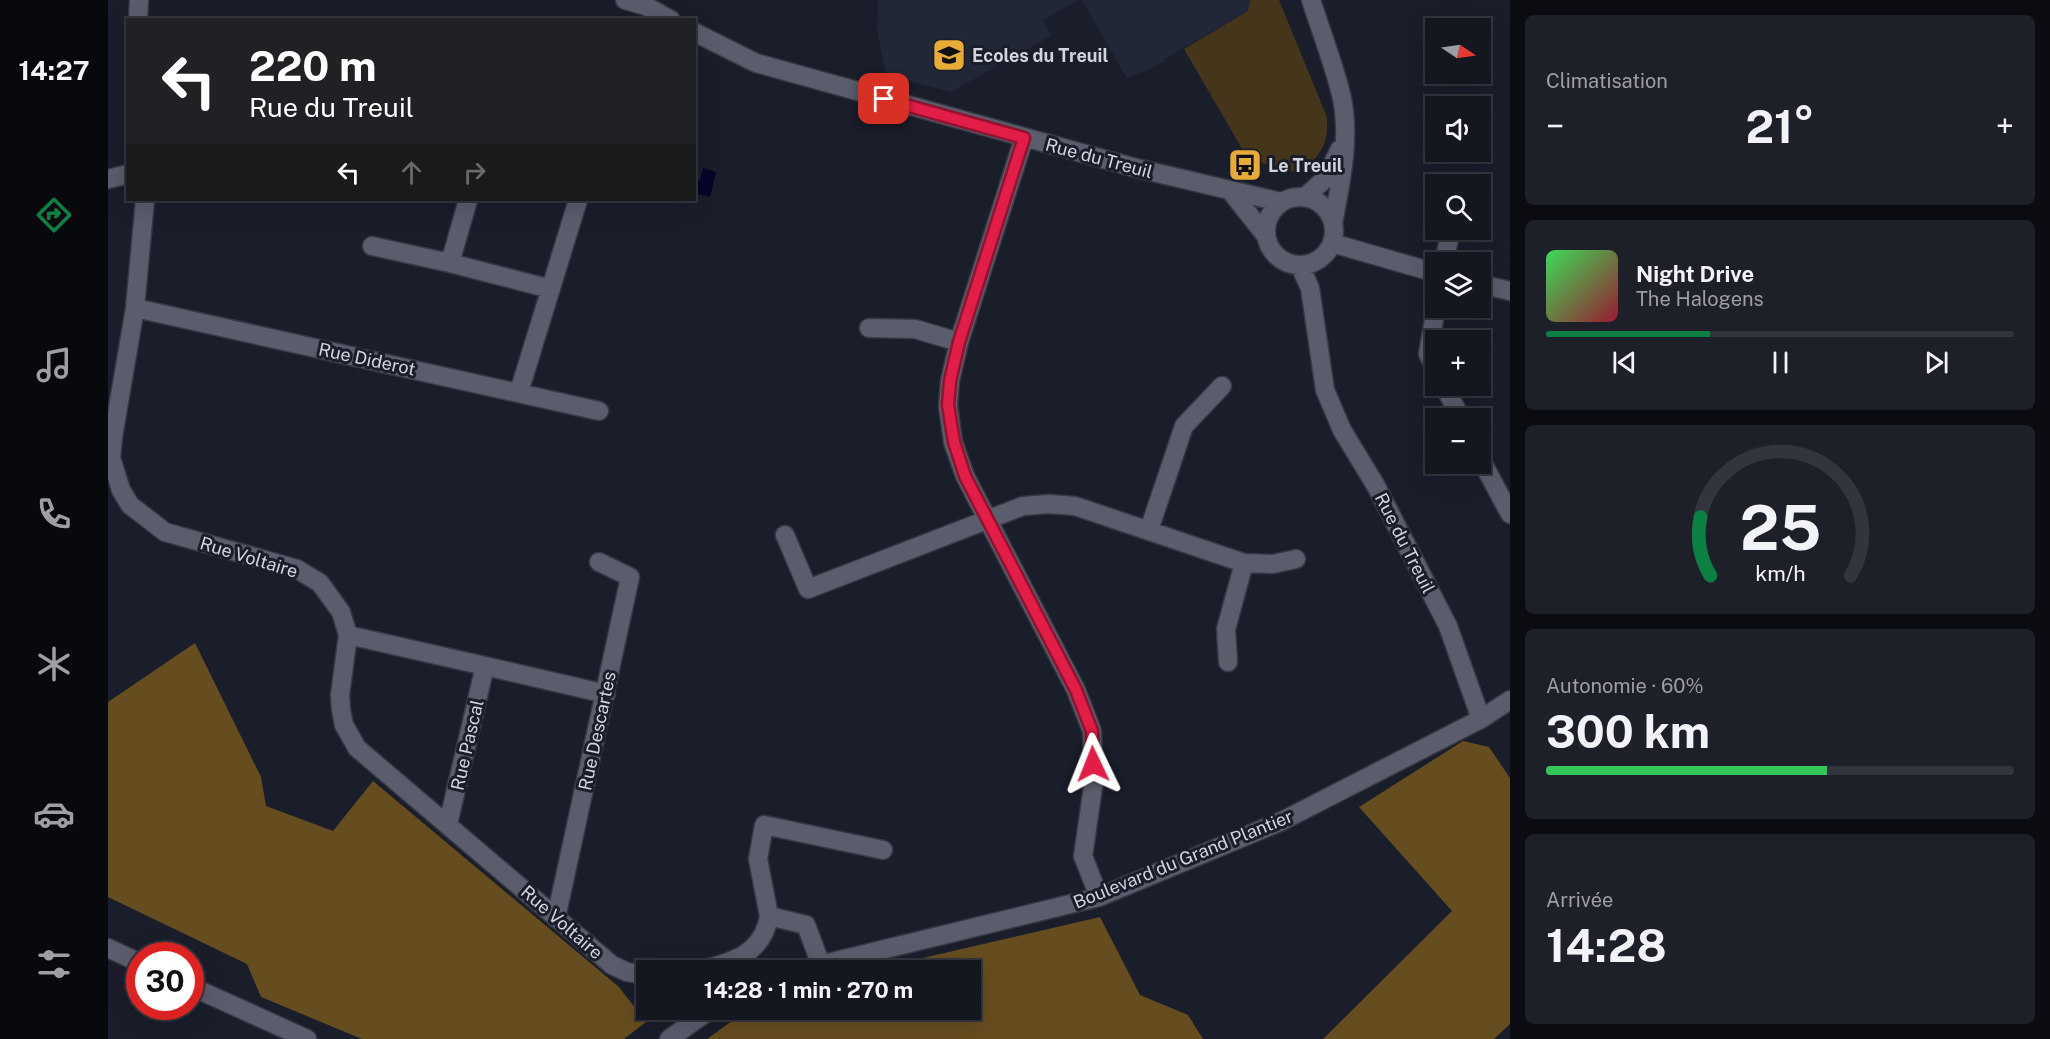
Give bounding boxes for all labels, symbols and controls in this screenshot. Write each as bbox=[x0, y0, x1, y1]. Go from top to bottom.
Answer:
north arrow bbox=[1425, 18, 1491, 84]
map controls bbox=[1425, 18, 1491, 474]
school or university icon: Ecoles du Treuil bbox=[931, 37, 967, 73]
text: 220 m bbox=[249, 41, 377, 90]
icon: left bbox=[150, 42, 228, 120]
place label: Ecoles du Treuil bbox=[972, 45, 1108, 66]
text: 14:27 bbox=[18, 54, 90, 86]
text: Climatisation bbox=[1546, 69, 1668, 93]
pin bbox=[858, 73, 909, 124]
icon: arrive bbox=[867, 82, 900, 115]
text: Rue du Treuil bbox=[249, 91, 414, 123]
button: sound bbox=[1425, 96, 1491, 162]
text: 21° bbox=[1745, 100, 1815, 153]
text: − bbox=[1546, 107, 1564, 145]
text: + bbox=[1996, 107, 2014, 145]
street label: Rue du Treuil bbox=[1043, 134, 1155, 182]
bus stop icon: Le Treuil bbox=[1227, 147, 1263, 183]
place label: Le Treuil bbox=[1268, 155, 1343, 176]
icon: left bbox=[332, 156, 365, 189]
icon: ahead bbox=[395, 156, 428, 189]
icon: right bbox=[458, 156, 491, 189]
button: search bbox=[1425, 174, 1491, 240]
icon: directions bbox=[33, 194, 75, 236]
button: layers bbox=[1425, 252, 1491, 318]
text: Night Drive bbox=[1636, 261, 1754, 287]
text: The Halogens bbox=[1636, 287, 1764, 311]
button: + bbox=[1425, 330, 1491, 396]
street label: Rue Diderot bbox=[317, 338, 417, 380]
icon: music bbox=[33, 344, 75, 386]
icon: previous bbox=[1608, 346, 1641, 379]
icon: pause bbox=[1764, 346, 1797, 379]
icon: next bbox=[1920, 346, 1953, 379]
button: − bbox=[1425, 408, 1491, 474]
street label: Rue du Treuil bbox=[1371, 489, 1439, 597]
text: 25 bbox=[1739, 492, 1821, 565]
icon: phone bbox=[33, 493, 75, 535]
street label: Rue Voltaire bbox=[197, 532, 301, 582]
text: km/h bbox=[1755, 562, 1805, 587]
icon: climate bbox=[33, 643, 75, 685]
street label: Rue Descartes bbox=[574, 670, 620, 792]
text: Autonomie · 60% bbox=[1546, 674, 1704, 698]
street label: Rue Pascal bbox=[446, 698, 488, 792]
text: 300 km bbox=[1546, 705, 1710, 758]
position arrow bbox=[1061, 732, 1125, 796]
icon: car bbox=[33, 793, 75, 835]
street label: Boulevard du Grand Plantier bbox=[1070, 805, 1296, 913]
street label: Rue Voltaire bbox=[517, 881, 607, 963]
text: Arrivée bbox=[1546, 888, 1613, 912]
text: 14:28 bbox=[1546, 919, 1667, 972]
speed limit sign: 30 bbox=[126, 942, 204, 1020]
icon: filters bbox=[33, 943, 75, 985]
text: 14:28 · 1 min · 270 m bbox=[704, 977, 913, 1003]

